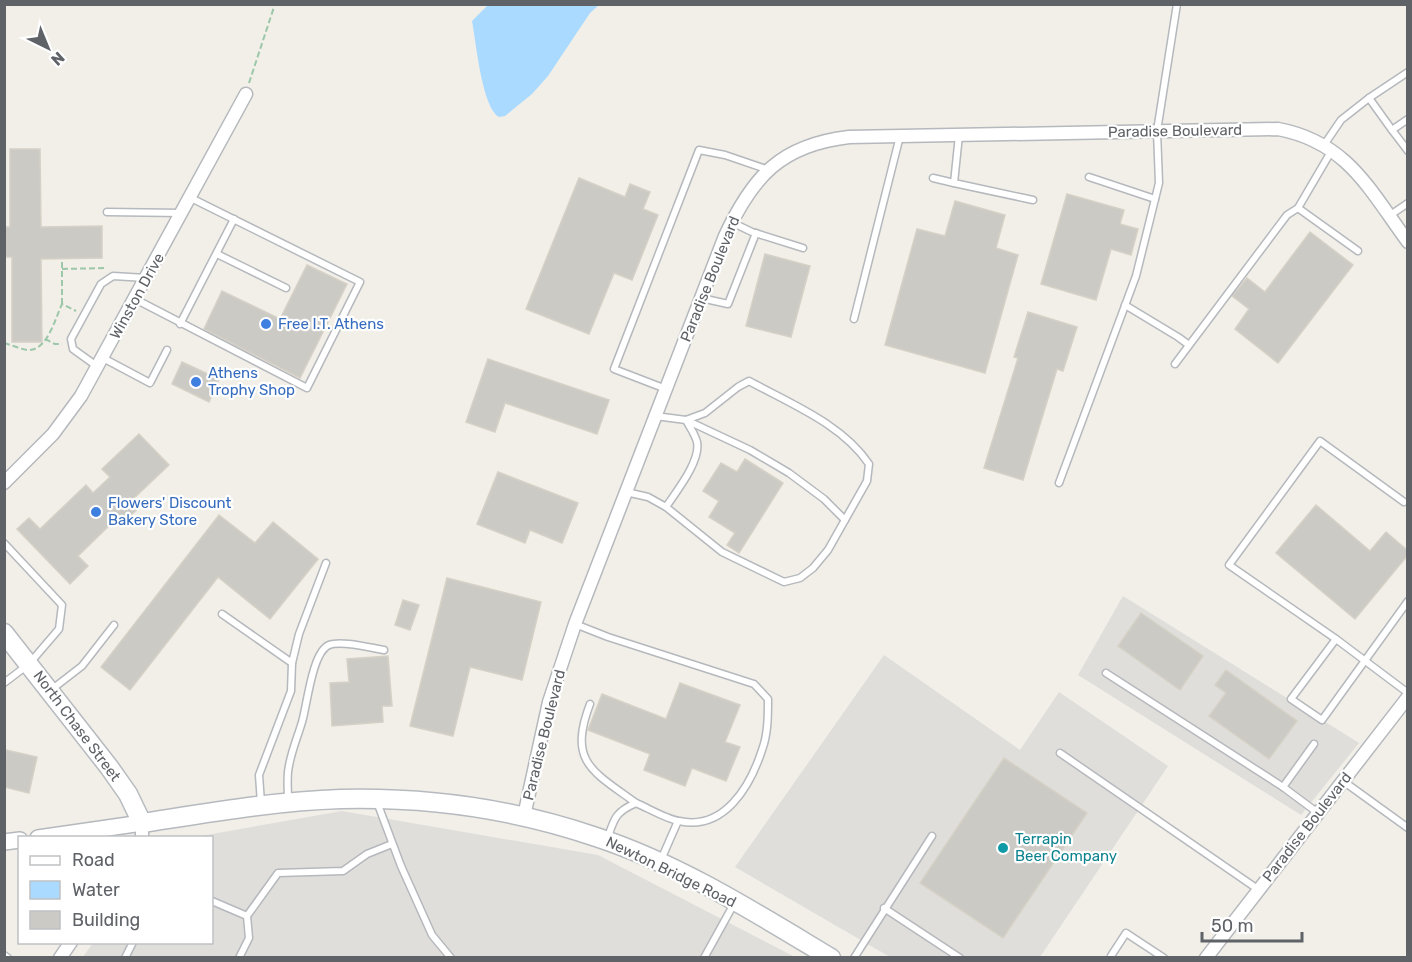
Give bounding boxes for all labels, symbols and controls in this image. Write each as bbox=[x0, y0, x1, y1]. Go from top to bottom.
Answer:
north arrow bbox=[18, 18, 78, 78]
text: N bbox=[47, 48, 69, 69]
street label: Paradise Boulevard bbox=[1108, 121, 1242, 141]
street label: Paradise Boulevard bbox=[677, 213, 743, 345]
street label: Winston Drive bbox=[106, 250, 168, 342]
place label: Free I.T. Athens bbox=[278, 315, 384, 333]
marker: Free I.T. Athens bbox=[259, 317, 273, 331]
place label: Athens Trophy Shop bbox=[208, 364, 295, 399]
marker: Athens Trophy Shop bbox=[189, 375, 203, 389]
place label: Flowers' Discount Bakery Store bbox=[108, 494, 231, 529]
marker: Flowers' Discount Bakery Store bbox=[89, 505, 103, 519]
street label: North Chase Street bbox=[30, 667, 125, 785]
street label: Paradise Boulevard bbox=[519, 668, 569, 802]
street label: Paradise Boulevard bbox=[1259, 769, 1355, 885]
place label: Terrapin Beer Company bbox=[1015, 830, 1117, 865]
street label: Newton Bridge Road bbox=[603, 833, 739, 911]
legend bbox=[18, 836, 213, 944]
marker: Terrapin Beer Company bbox=[996, 841, 1010, 855]
text: Road bbox=[72, 849, 115, 871]
text: Water bbox=[72, 879, 120, 901]
scale bar bbox=[1202, 905, 1302, 943]
text: Building bbox=[72, 909, 140, 931]
text: 50 m bbox=[1211, 915, 1254, 937]

